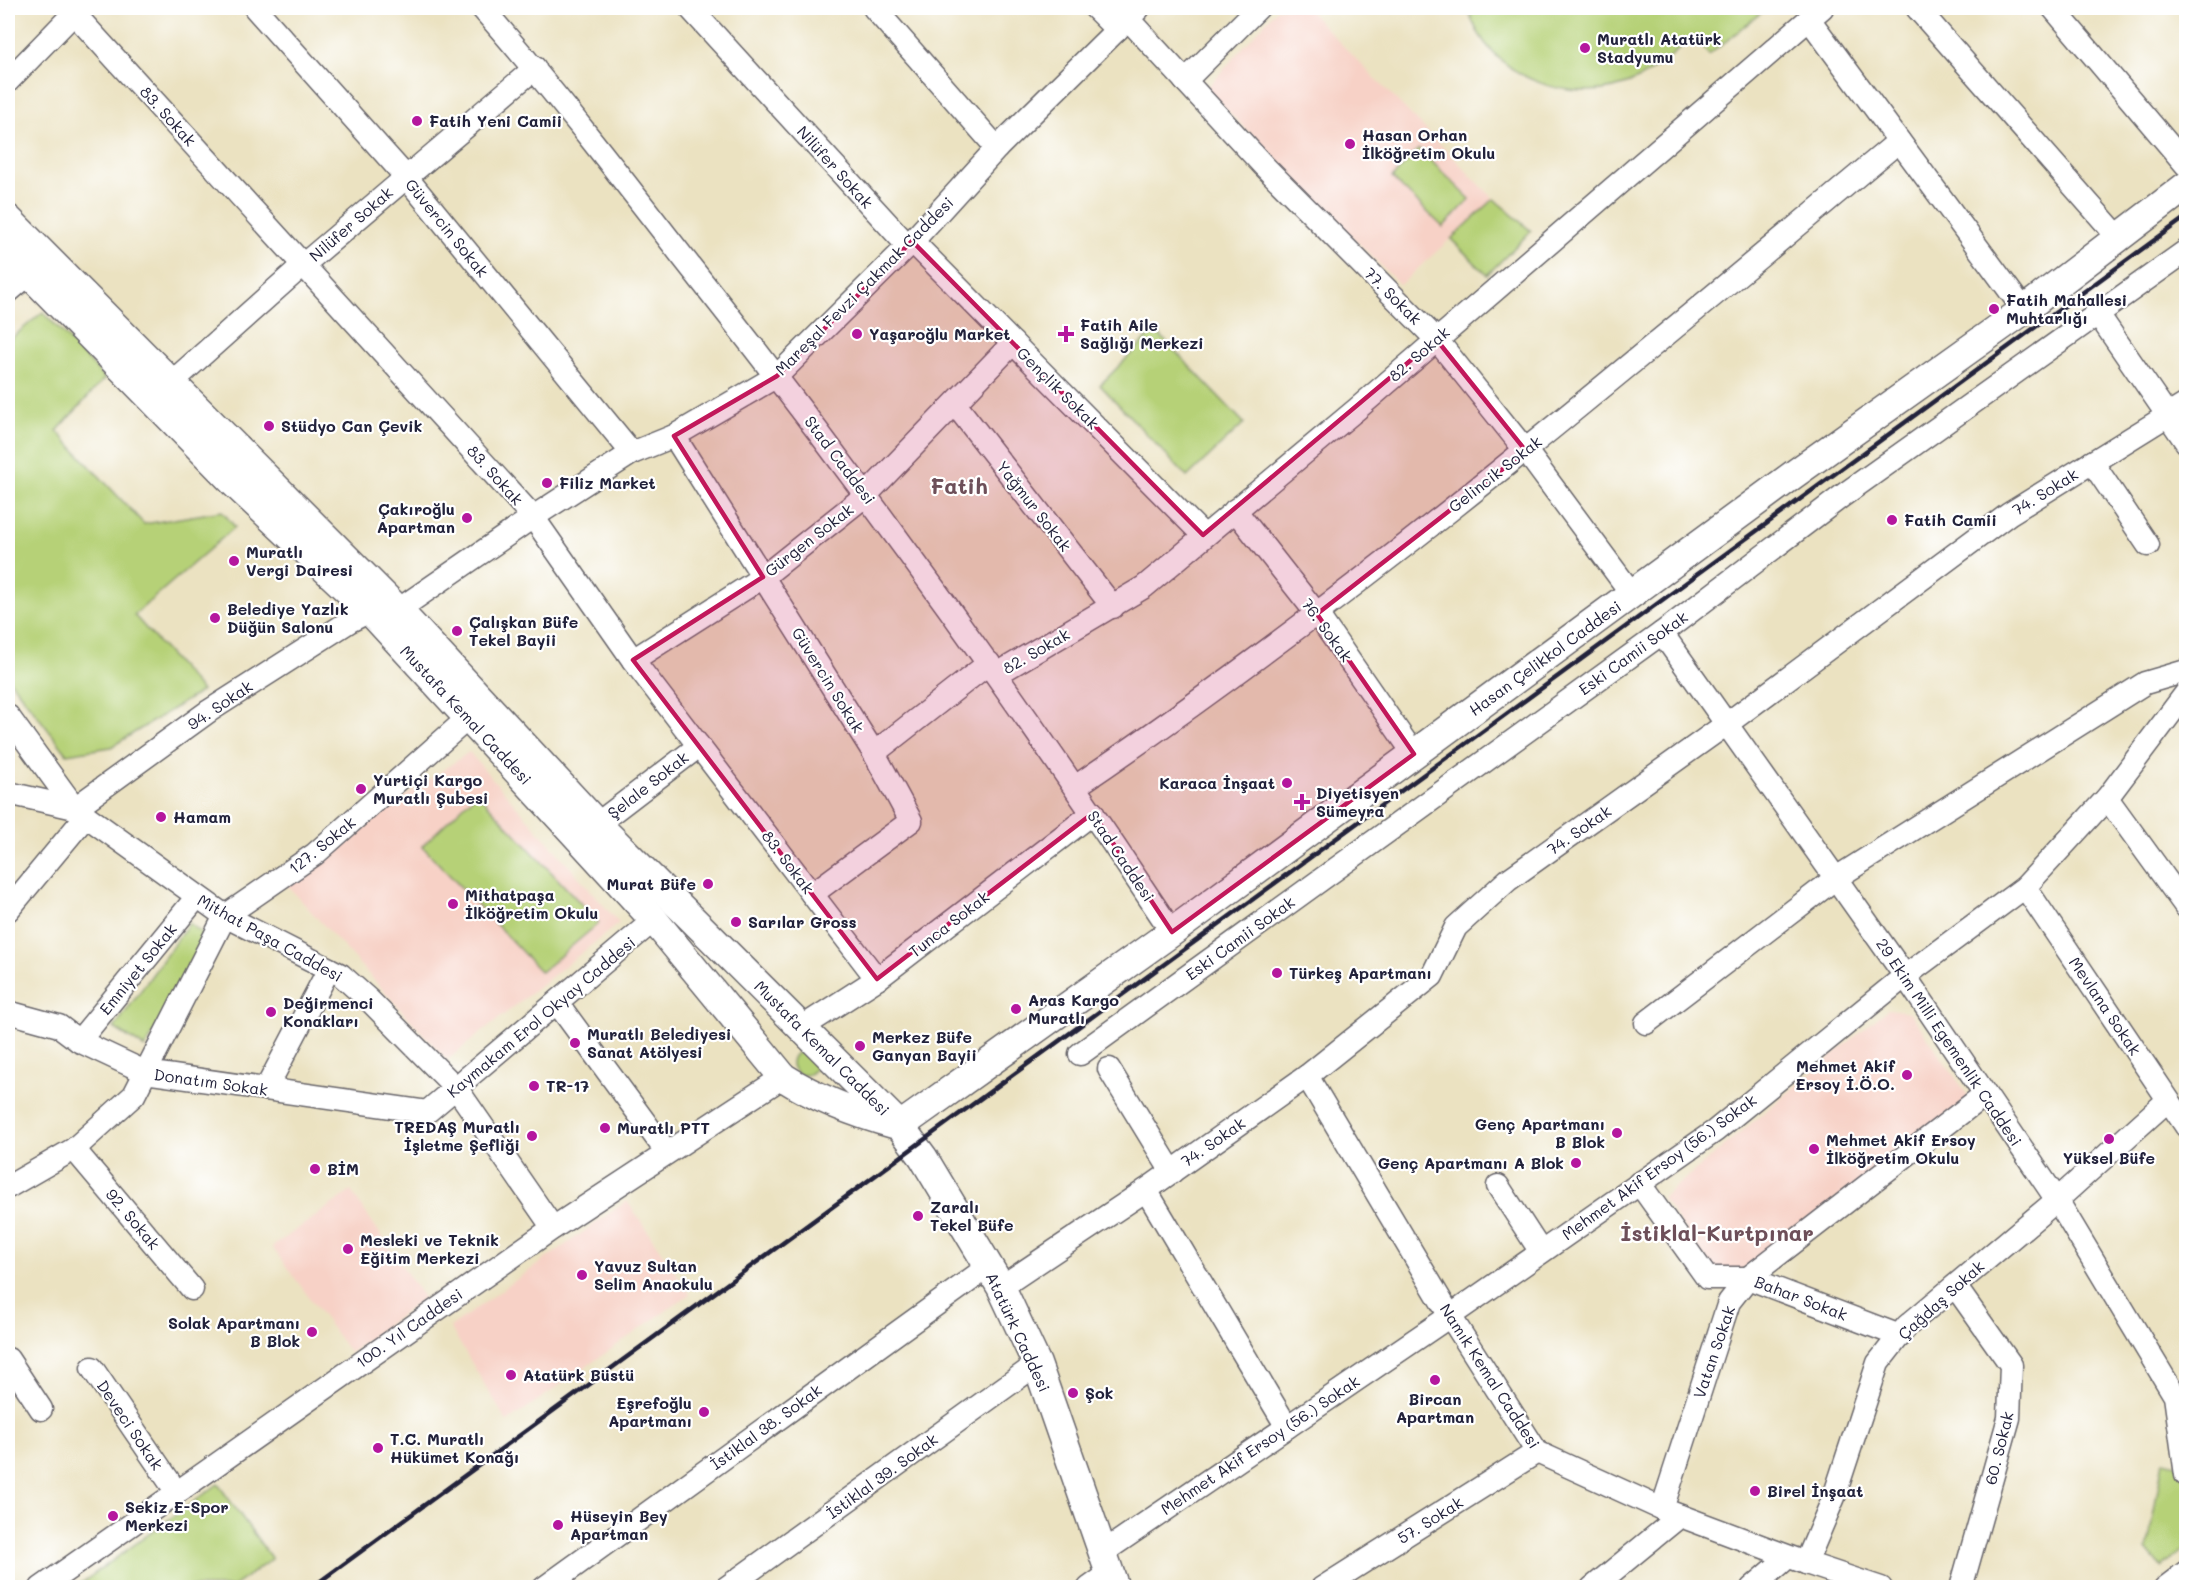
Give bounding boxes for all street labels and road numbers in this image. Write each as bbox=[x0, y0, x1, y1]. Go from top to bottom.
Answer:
street label: 83. Sokak bbox=[136, 81, 201, 150]
street label: Nilüfer Sokak bbox=[793, 121, 878, 212]
street label: Güvercin Sokak bbox=[401, 174, 494, 281]
street label: Nilüfer Sokak bbox=[304, 182, 397, 266]
street label: Mareşal Fevzi Çakmak Caddesi bbox=[770, 192, 957, 379]
street label: 77. Sokak bbox=[1360, 262, 1427, 329]
street label: 82. Sokak bbox=[1384, 321, 1453, 386]
street label: Gençlik Sokak bbox=[1013, 342, 1104, 433]
street label: Stad Caddesi bbox=[800, 411, 881, 508]
street label: Gelincik Sokak bbox=[1444, 431, 1546, 517]
street label: 83. Sokak bbox=[463, 440, 528, 509]
street label: Yağmur Sokak bbox=[992, 456, 1076, 555]
street label: 74. Sokak bbox=[2008, 463, 2082, 520]
street label: Gürgen Sokak bbox=[760, 498, 857, 581]
street label: 76. Sokak bbox=[1297, 594, 1358, 666]
street label: Hasan Çelikkol Caddesi bbox=[1464, 595, 1625, 720]
street label: Eski Camii Sokak bbox=[1574, 606, 1691, 699]
street label: Güvercin Sokak bbox=[788, 623, 869, 737]
street label: 82. Sokak bbox=[998, 623, 1073, 678]
street label: Mustafa Kemal Caddesi bbox=[396, 640, 537, 789]
street label: 94. Sokak bbox=[183, 675, 256, 734]
street label: Şelale Sokak bbox=[603, 746, 693, 823]
street label: 74. Sokak bbox=[1543, 800, 1615, 859]
street label: Stad Caddesi bbox=[1083, 806, 1160, 905]
street label: 127. Sokak bbox=[284, 811, 359, 878]
street label: 83. Sokak bbox=[758, 826, 819, 898]
street label: Tunca Sokak bbox=[904, 886, 993, 962]
street label: Mithat Paşa Caddesi bbox=[194, 889, 346, 986]
street label: Eski Camii Sokak bbox=[1181, 891, 1298, 984]
street label: Emniyet Sokak bbox=[94, 919, 181, 1019]
street label: Kaymakam Erol Okyay Caddesi bbox=[442, 931, 639, 1102]
street label: 29 Ekim Milli Egemenlik Caddesi bbox=[1872, 934, 2027, 1150]
street label: Mevlana Sokak bbox=[2065, 952, 2146, 1059]
street label: Mustafa Kemal Caddesi bbox=[750, 975, 895, 1120]
street label: Donatım Sokak bbox=[153, 1063, 269, 1100]
street label: Mehmet Akif Ersoy (56.) Sokak bbox=[1557, 1089, 1760, 1244]
street label: 74. Sokak bbox=[1177, 1112, 1249, 1171]
street label: 92. Sokak bbox=[102, 1184, 165, 1254]
street label: Çağdaş Sokak bbox=[1893, 1255, 1988, 1344]
street label: Atatürk Caddesi bbox=[982, 1269, 1055, 1395]
street label: Bahar Sokak bbox=[1752, 1270, 1850, 1325]
street label: 100. Yıl Caddesi bbox=[351, 1283, 466, 1372]
street label: Namık Kemal Caddesi bbox=[1436, 1299, 1545, 1452]
street label: Vatan Sokak bbox=[1688, 1303, 1739, 1401]
street label: Mehmet Akif Ersoy (56.) Sokak bbox=[1156, 1370, 1363, 1519]
street label: Deveci Sokak bbox=[93, 1376, 168, 1474]
street label: İstiklal 38. Sokak bbox=[706, 1379, 826, 1474]
street label: 60. Sokak bbox=[1979, 1409, 2018, 1487]
street label: İstiklal 39. Sokak bbox=[822, 1428, 941, 1523]
street label: 57. Sokak bbox=[1393, 1491, 1466, 1548]

